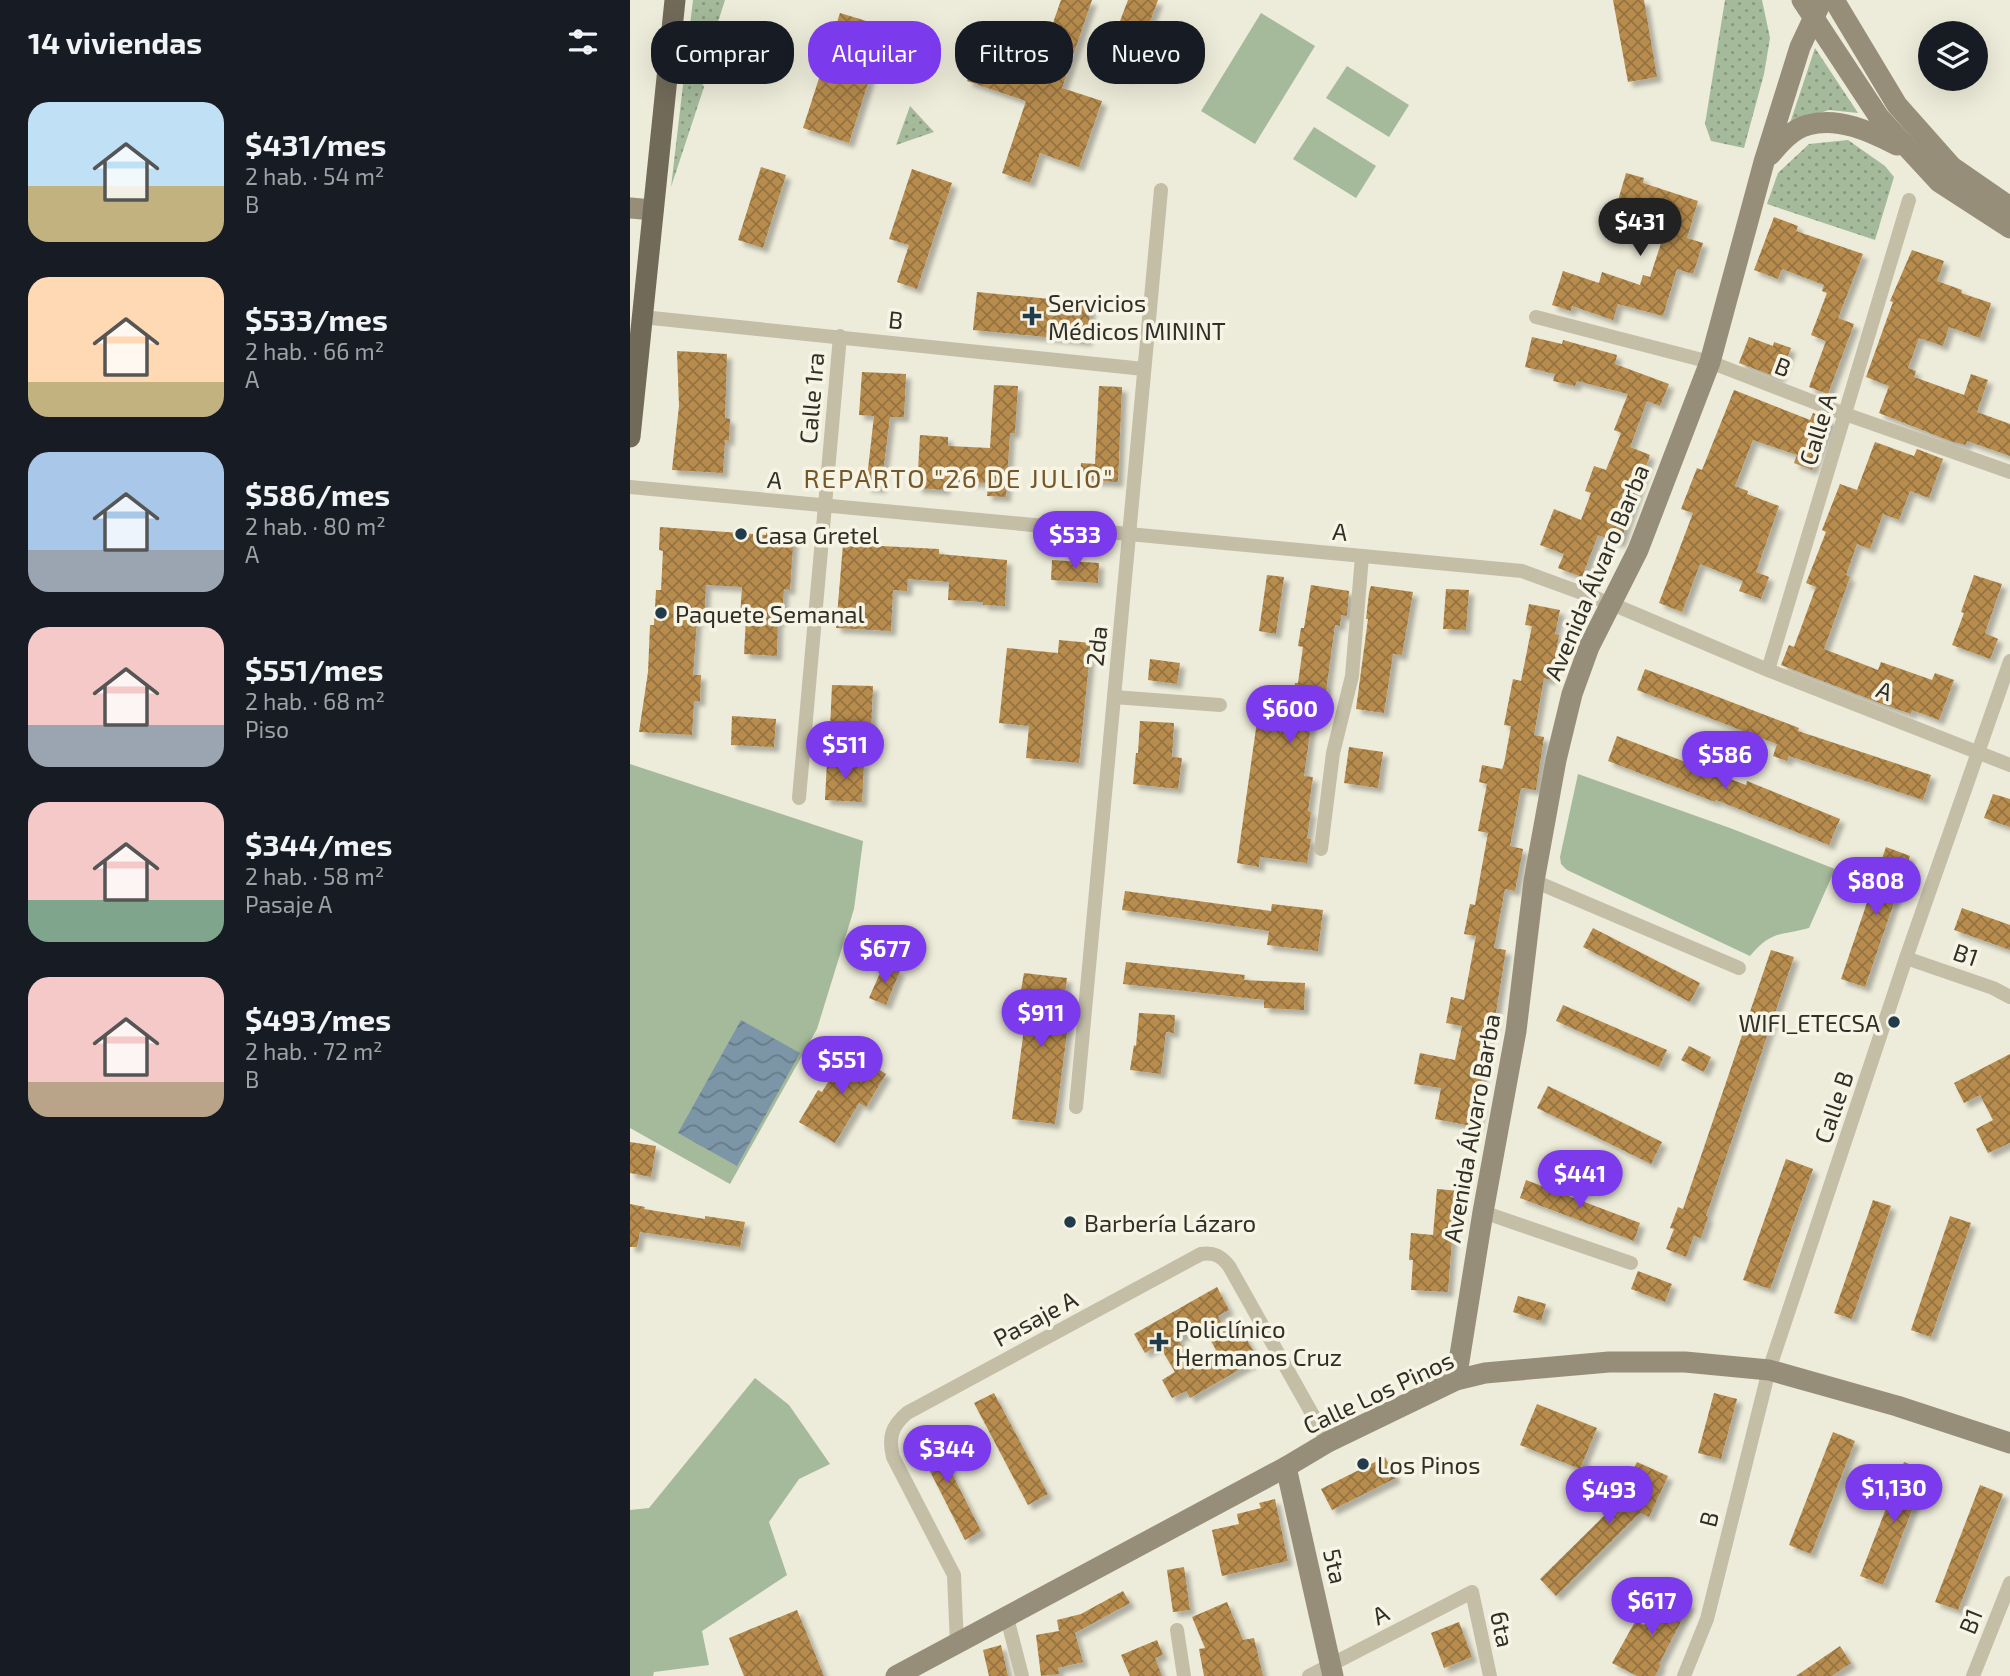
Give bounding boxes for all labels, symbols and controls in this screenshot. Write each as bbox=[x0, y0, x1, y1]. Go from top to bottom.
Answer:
chip: Comprar bbox=[651, 21, 794, 84]
chip: Alquilar bbox=[808, 21, 941, 84]
chip: Filtros bbox=[955, 21, 1073, 84]
chip: Nuevo bbox=[1087, 21, 1205, 84]
map controls bbox=[1918, 21, 1988, 91]
button: layers bbox=[1918, 21, 1988, 91]
icon: filters bbox=[564, 23, 602, 61]
text: 14 viviendas bbox=[28, 24, 202, 60]
text: $431/mes bbox=[245, 126, 386, 162]
icon: home bbox=[84, 130, 168, 214]
text: 2 hab. · 54 m² bbox=[245, 162, 384, 190]
text: B bbox=[245, 190, 259, 218]
pin: $431 bbox=[1599, 198, 1681, 258]
text: $431 bbox=[1615, 207, 1665, 235]
place label: Servicios Médicos MININT bbox=[1048, 288, 1226, 345]
text: $533/mes bbox=[245, 301, 388, 337]
street label: B bbox=[887, 304, 905, 334]
icon: home bbox=[84, 305, 168, 389]
marker: Servicios Médicos MININT bbox=[1022, 306, 1042, 326]
text: 2 hab. · 66 m² bbox=[245, 337, 384, 365]
street label: B bbox=[1771, 350, 1795, 382]
street label: Calle 1ra bbox=[793, 351, 829, 445]
text: A bbox=[245, 365, 259, 393]
street label: Calle A bbox=[1792, 389, 1842, 468]
street label: Avenida Álvaro Barba bbox=[1537, 460, 1655, 684]
district label: REPARTO "26 DE JULIO" bbox=[803, 462, 1115, 493]
street label: A bbox=[766, 464, 784, 494]
text: $586/mes bbox=[245, 476, 390, 512]
icon: home bbox=[84, 480, 168, 564]
text: 2 hab. · 80 m² bbox=[245, 512, 386, 540]
pin: $533 bbox=[1034, 512, 1116, 571]
street label: A bbox=[1331, 516, 1349, 546]
place label: Casa Gretel bbox=[755, 520, 879, 549]
text: $533 bbox=[1049, 520, 1101, 548]
marker: Casa Gretel bbox=[733, 526, 749, 542]
text: A bbox=[245, 540, 259, 568]
place label: Paquete Semanal bbox=[675, 599, 865, 628]
marker: Paquete Semanal bbox=[653, 605, 669, 621]
street label: 2da bbox=[1079, 624, 1113, 668]
text: $551/mes bbox=[245, 651, 383, 687]
icon: home bbox=[84, 655, 168, 739]
street label: A bbox=[1873, 674, 1897, 706]
pin: $600 bbox=[1249, 686, 1331, 745]
text: 2 hab. · 68 m² bbox=[245, 687, 385, 715]
text: $600 bbox=[1262, 694, 1318, 722]
text: Piso bbox=[245, 715, 289, 743]
pin: $511 bbox=[804, 722, 886, 781]
text: $511 bbox=[822, 730, 868, 758]
pin: $586 bbox=[1684, 732, 1766, 791]
text: $586 bbox=[1698, 740, 1752, 768]
text: $344/mes bbox=[245, 826, 393, 862]
icon: home bbox=[84, 830, 168, 914]
pin: $808 bbox=[1835, 858, 1917, 917]
text: 2 hab. · 58 m² bbox=[245, 862, 384, 890]
text: $808 bbox=[1848, 866, 1904, 894]
text: Pasaje A bbox=[245, 890, 332, 918]
pin: $677 bbox=[844, 926, 926, 985]
text: $677 bbox=[859, 934, 911, 962]
street label: B1 bbox=[1950, 936, 1982, 972]
pin: $911 bbox=[1000, 990, 1082, 1049]
text: $911 bbox=[1018, 998, 1064, 1026]
text: $493/mes bbox=[245, 1001, 391, 1037]
icon: home bbox=[84, 1005, 168, 1089]
place label: WIFI_ETECSA bbox=[1738, 1008, 1880, 1037]
street label: Avenida Álvaro Barba bbox=[1437, 1011, 1505, 1245]
marker: WIFI_ETECSA bbox=[1886, 1014, 1902, 1030]
pin: $551 bbox=[801, 1036, 883, 1096]
text: 2 hab. · 72 m² bbox=[245, 1037, 383, 1065]
text: $551 bbox=[818, 1045, 866, 1073]
text: B bbox=[245, 1065, 259, 1093]
street label: Calle B bbox=[1807, 1067, 1859, 1147]
pin: $441 bbox=[1539, 1150, 1621, 1210]
text: $441 bbox=[1554, 1159, 1606, 1187]
place label: Barbería Lázaro bbox=[1084, 1208, 1256, 1237]
marker: Barbería Lázaro bbox=[1062, 1214, 1078, 1230]
street label: Pasaje A bbox=[988, 1284, 1082, 1352]
place label: Policlínico Hermanos Cruz bbox=[1175, 1314, 1342, 1371]
marker: Policlínico Hermanos Cruz bbox=[1149, 1332, 1169, 1352]
street label: Calle Los Pinos bbox=[1298, 1344, 1458, 1440]
pin: $344 bbox=[906, 1426, 988, 1485]
text: $344 bbox=[919, 1434, 975, 1462]
place label: Los Pinos bbox=[1377, 1450, 1480, 1479]
marker: Los Pinos bbox=[1355, 1456, 1371, 1472]
pin: $1,130 bbox=[1837, 1464, 1951, 1524]
pin: $493 bbox=[1568, 1466, 1650, 1526]
text: $1,130 bbox=[1861, 1473, 1927, 1501]
text: $493 bbox=[1582, 1475, 1636, 1503]
street label: B bbox=[1692, 1508, 1724, 1530]
street label: 5ta bbox=[1318, 1546, 1354, 1586]
pin: $617 bbox=[1611, 1578, 1693, 1637]
text: $617 bbox=[1628, 1586, 1677, 1614]
street label: A bbox=[1367, 1598, 1393, 1630]
street label: B1 bbox=[1952, 1604, 1988, 1638]
street label: 6ta bbox=[1485, 1608, 1521, 1650]

